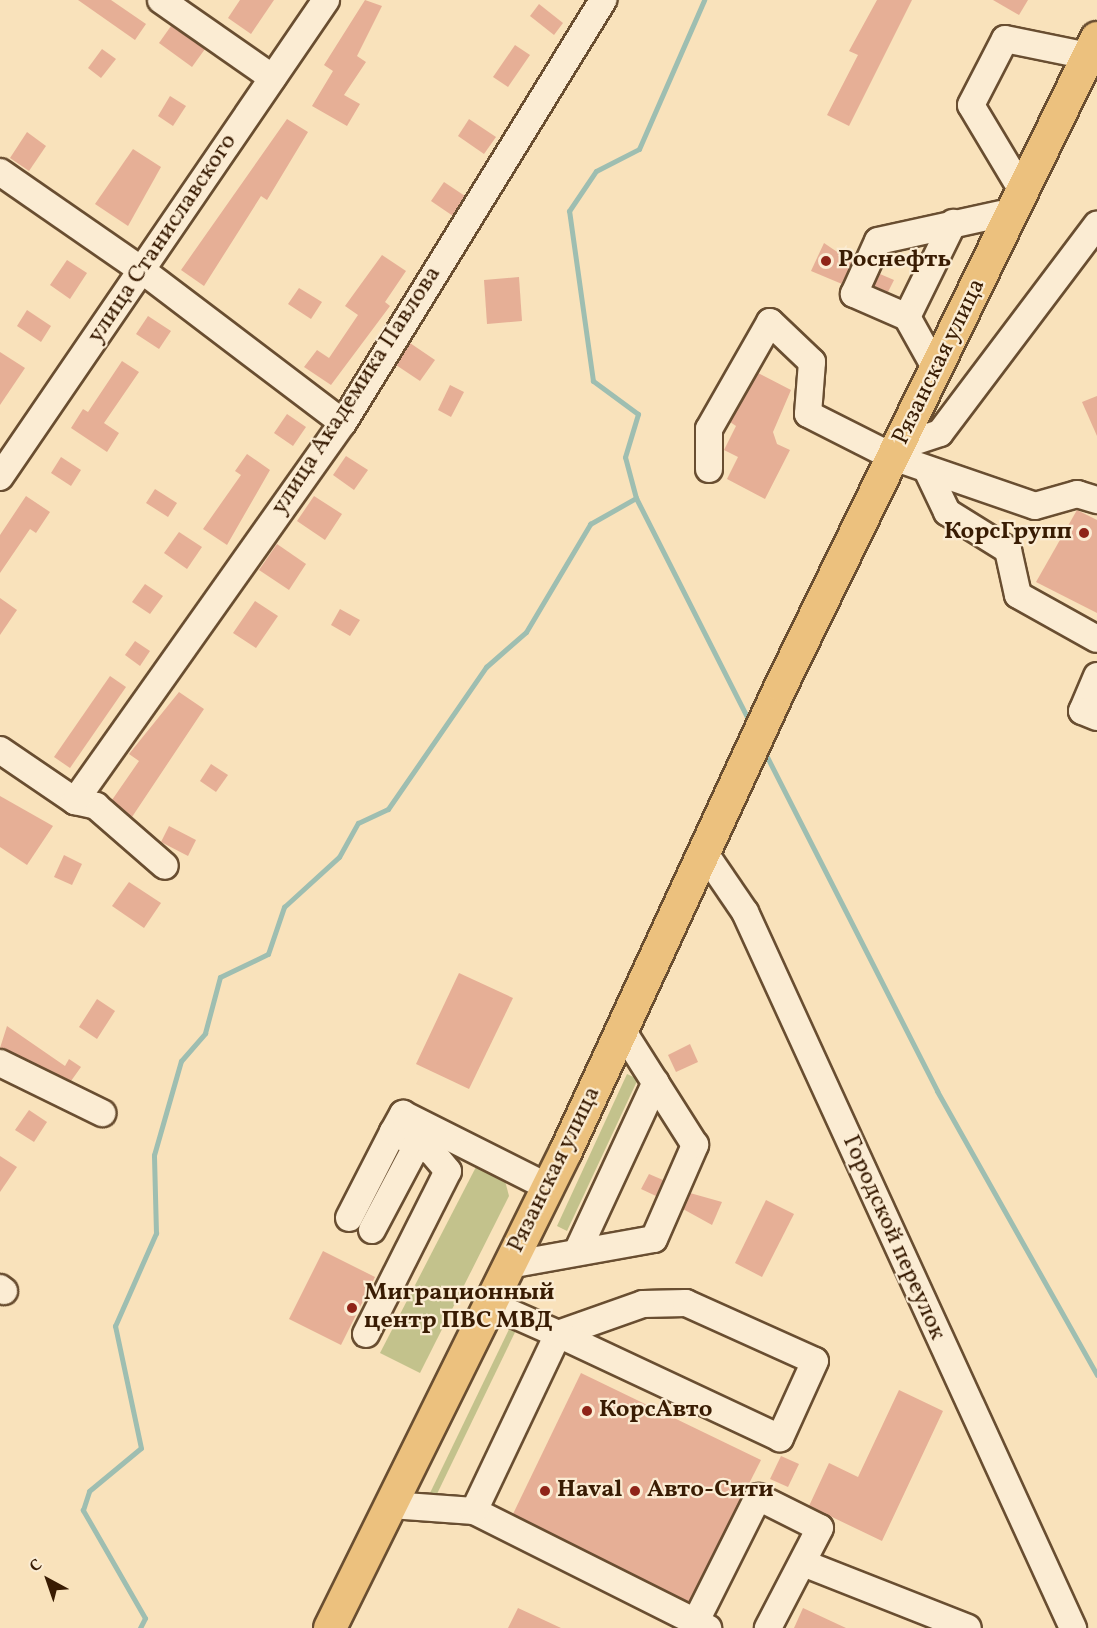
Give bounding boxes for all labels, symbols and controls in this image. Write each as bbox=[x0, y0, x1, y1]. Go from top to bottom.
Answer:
street label: улица Станиславского bbox=[82, 129, 244, 349]
place label: Роснефть bbox=[838, 247, 951, 275]
marker: Роснефть bbox=[819, 254, 833, 268]
street label: улица Академика Павлова bbox=[266, 261, 448, 521]
street label: Рязанская улица bbox=[887, 274, 993, 450]
place label: КорсГрупп bbox=[944, 519, 1072, 547]
marker: КорсГрупп bbox=[1077, 526, 1091, 540]
street label: Рязанская улица bbox=[502, 1082, 608, 1258]
street label: Городской переулок bbox=[835, 1131, 951, 1345]
place label: Миграционный центр ПВС МВД bbox=[364, 1280, 555, 1336]
marker: Миграционный центр ПВС МВД bbox=[345, 1301, 359, 1315]
place label: КорсАвто bbox=[599, 1397, 713, 1425]
marker: КорсАвто bbox=[580, 1404, 594, 1418]
place label: Haval bbox=[557, 1477, 622, 1505]
place label: Авто-Сити bbox=[647, 1477, 774, 1505]
marker: Haval bbox=[538, 1484, 552, 1498]
marker: Авто-Сити bbox=[628, 1484, 642, 1498]
north arrow bbox=[18, 1550, 78, 1610]
text: С bbox=[25, 1554, 47, 1578]

